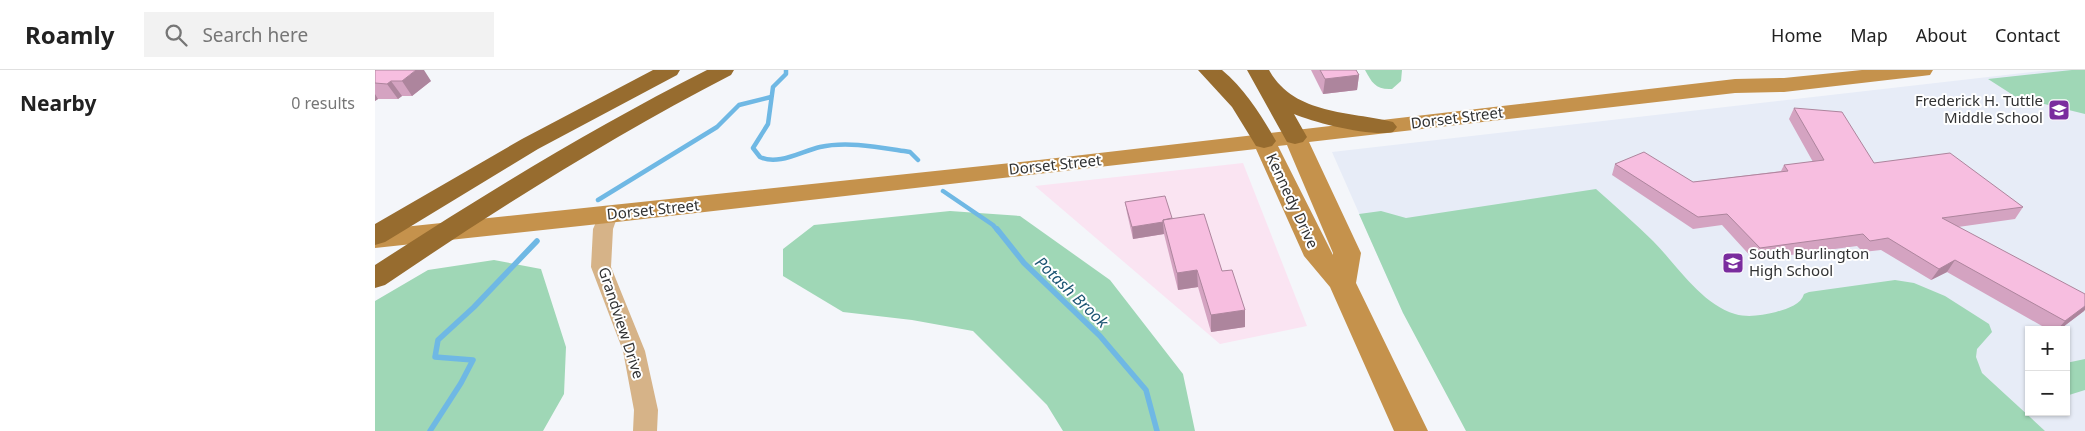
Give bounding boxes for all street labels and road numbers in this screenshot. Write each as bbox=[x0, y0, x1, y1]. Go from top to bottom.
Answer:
street label: Dorset Street bbox=[1409, 101, 1505, 133]
street label: Dorset Street bbox=[1008, 149, 1103, 179]
street label: Kennedy Drive bbox=[1262, 150, 1324, 251]
street label: Dorset Street bbox=[606, 194, 701, 224]
street label: Grandview Drive bbox=[594, 264, 649, 381]

